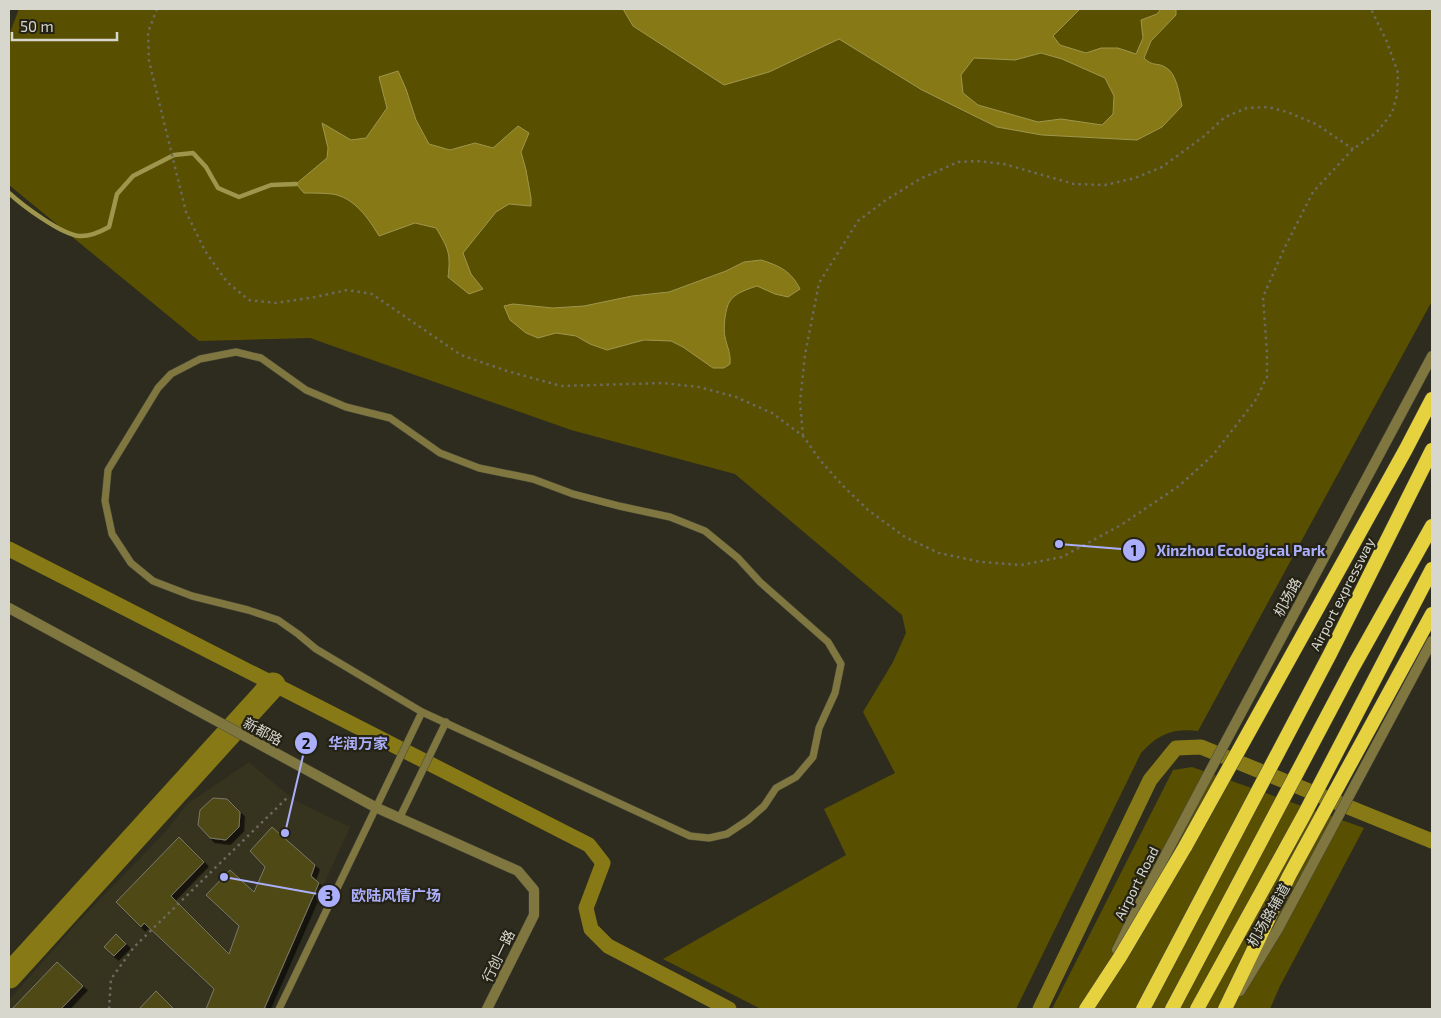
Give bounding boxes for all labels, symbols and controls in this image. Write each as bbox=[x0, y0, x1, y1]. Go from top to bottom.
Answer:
scale bar bbox=[12, 10, 118, 42]
text: 50 m bbox=[20, 17, 54, 35]
street label: Airport expressway bbox=[1306, 534, 1378, 653]
callout: Xinzhou Ecological Park bbox=[1122, 535, 1336, 565]
text: 1 bbox=[1131, 541, 1137, 559]
text: Xinzhou Ecological Park bbox=[1157, 541, 1326, 559]
street label: 机场路 bbox=[1270, 574, 1304, 620]
street label: 新都路 bbox=[240, 714, 286, 748]
callout: 华润万家 bbox=[293, 728, 398, 758]
text: 2 bbox=[302, 734, 311, 752]
text: 华润万家 bbox=[328, 734, 388, 752]
street label: Airport Road bbox=[1110, 843, 1162, 923]
street label: 机场路辅道 bbox=[1243, 880, 1293, 950]
callout: 欧陆风情广场 bbox=[316, 881, 451, 911]
text: 3 bbox=[325, 886, 333, 904]
text: 欧陆风情广场 bbox=[351, 886, 441, 904]
street label: 行创一路 bbox=[478, 927, 518, 985]

